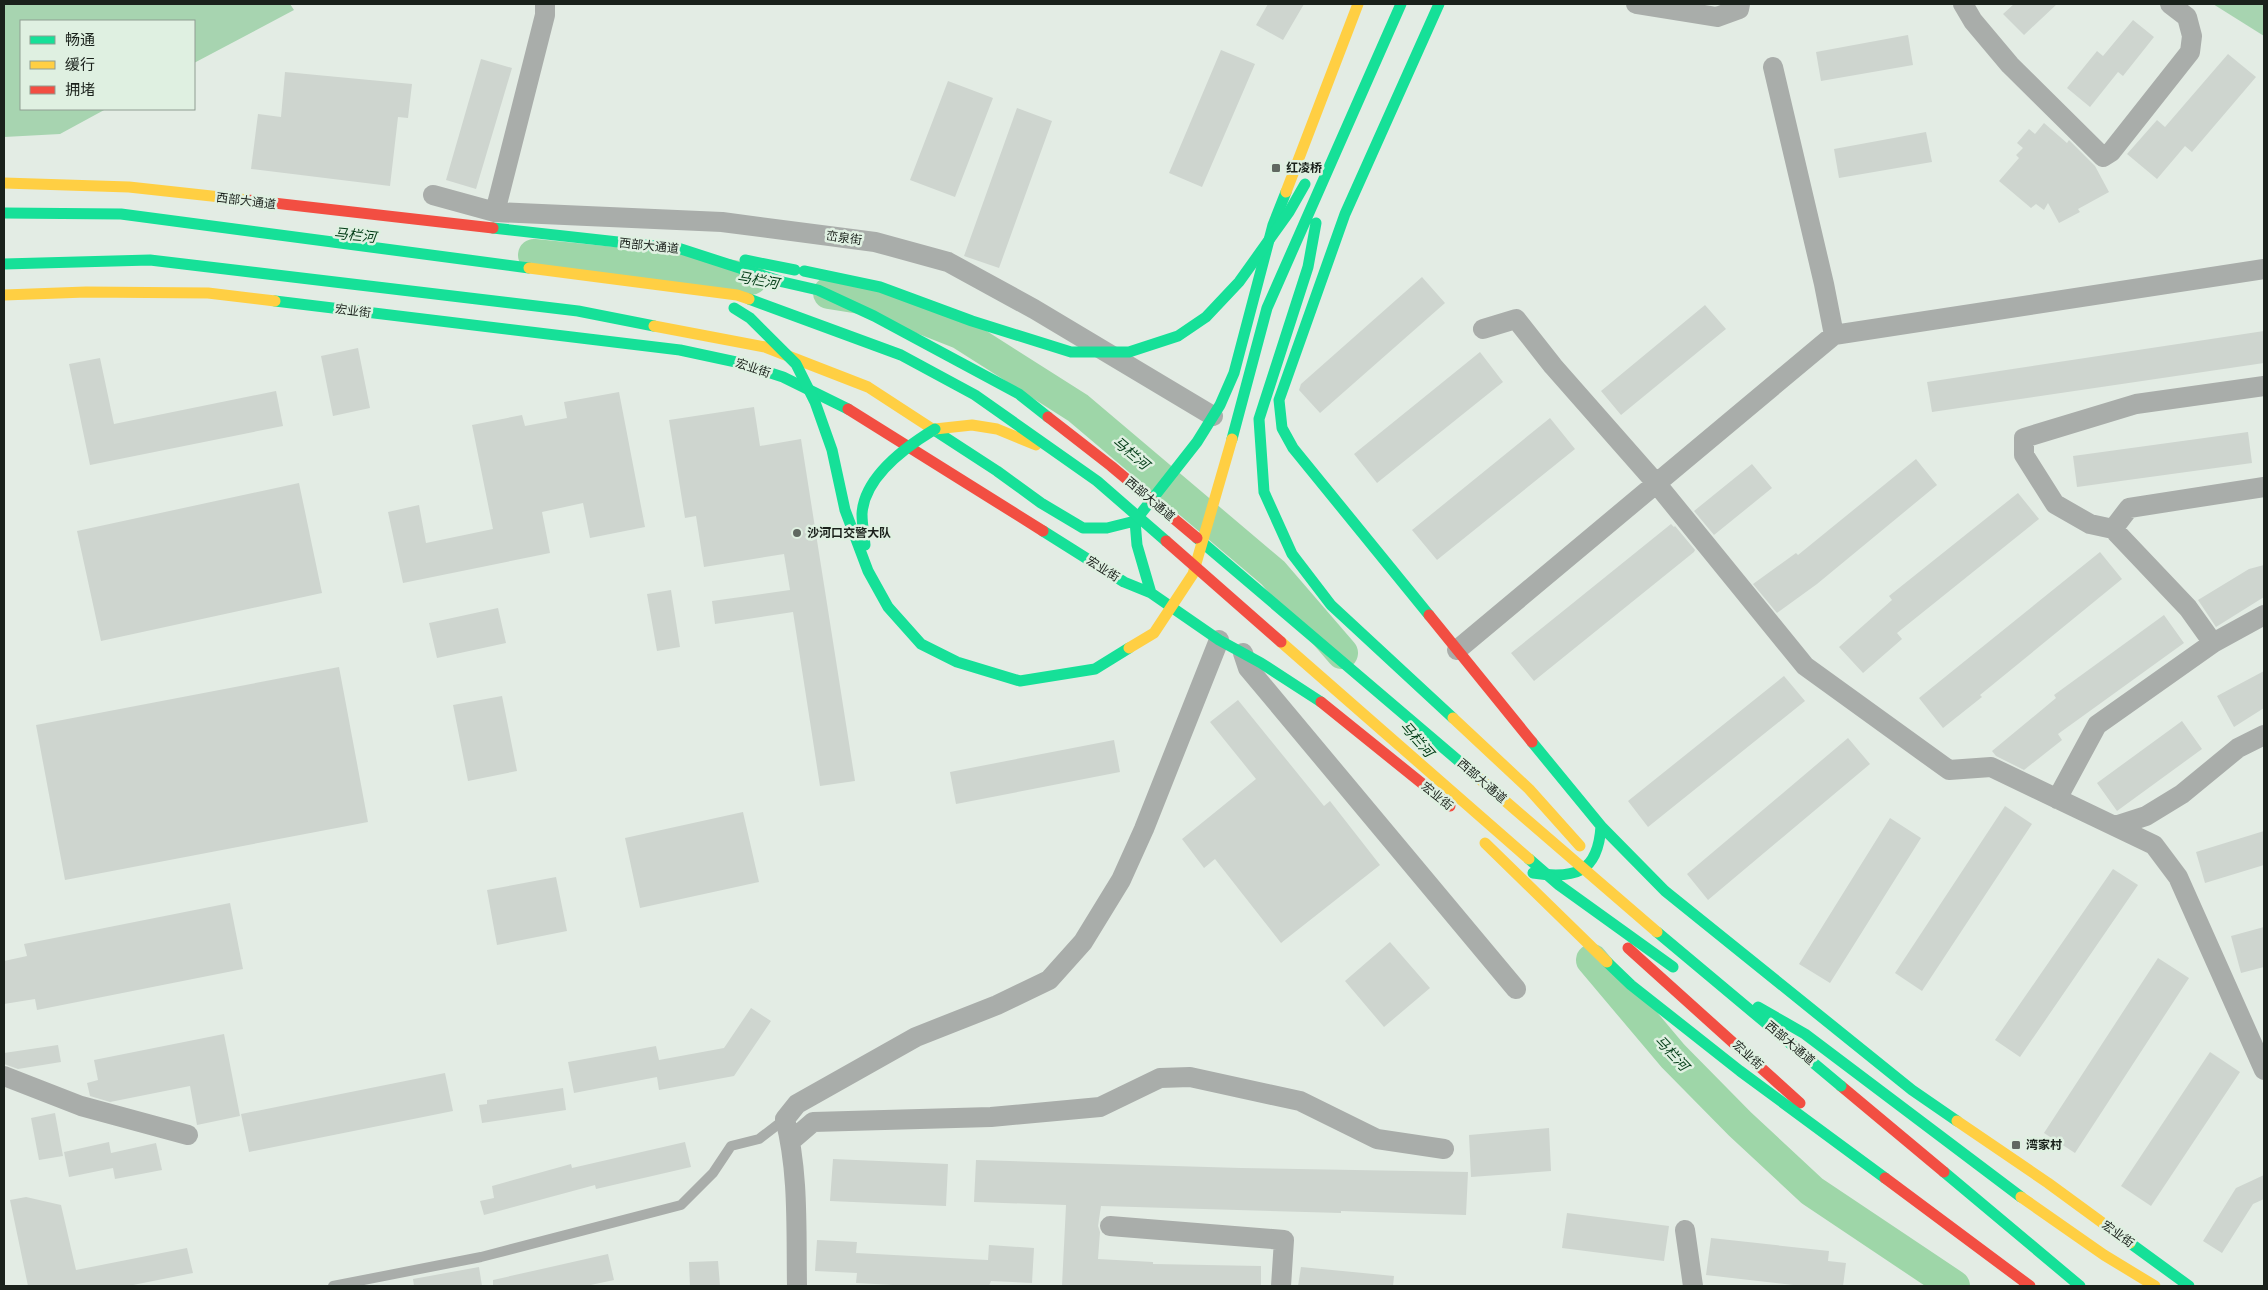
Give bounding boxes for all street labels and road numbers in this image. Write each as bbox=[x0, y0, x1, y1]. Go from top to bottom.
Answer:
street label: 西部大通道 bbox=[215, 189, 277, 212]
street label: 峦泉街 bbox=[825, 228, 863, 247]
street label: 西部大通道 bbox=[618, 235, 680, 256]
street label: 宏业街 bbox=[334, 301, 372, 320]
street label: 宏业街 bbox=[734, 355, 773, 380]
street label: 西部大通道 bbox=[1123, 474, 1178, 524]
street label: 宏业街 bbox=[1084, 553, 1123, 584]
street label: 西部大通道 bbox=[1455, 755, 1510, 806]
street label: 宏业街 bbox=[1419, 778, 1456, 813]
street label: 西部大通道 bbox=[1763, 1018, 1818, 1068]
street label: 宏业街 bbox=[1730, 1037, 1767, 1072]
street label: 宏业街 bbox=[2099, 1217, 2137, 1250]

